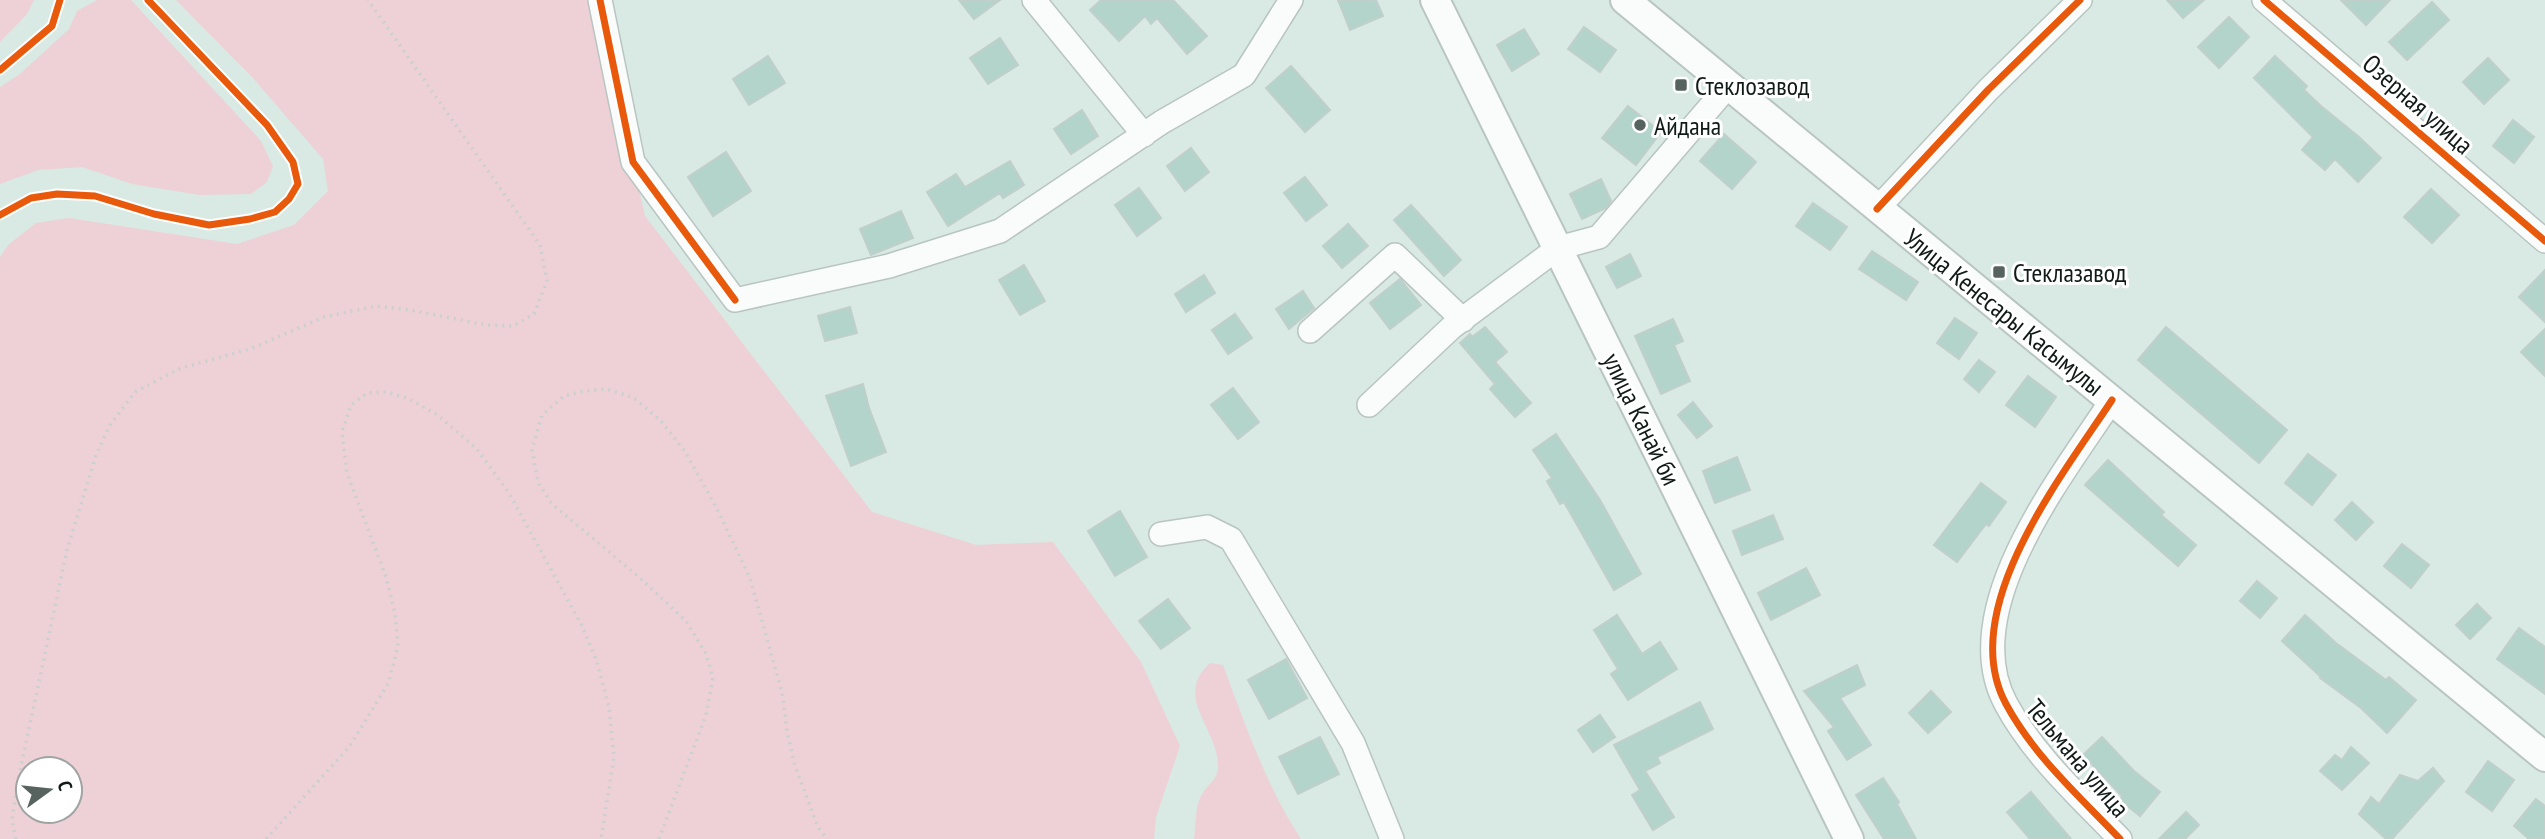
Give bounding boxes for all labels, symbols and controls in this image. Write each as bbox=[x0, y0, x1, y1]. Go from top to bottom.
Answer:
street label: Озерная улица bbox=[2356, 47, 2480, 161]
place label: Стеклозавод bbox=[1695, 69, 1809, 102]
marker: Стеклозавод bbox=[1673, 77, 1689, 93]
place label: Айдана bbox=[1654, 109, 1721, 142]
marker: Айдана bbox=[1632, 117, 1648, 133]
street label: Улица Кенесары Касымулы bbox=[1897, 221, 2111, 403]
place label: Стеклазавод bbox=[2013, 256, 2127, 289]
marker: Стеклазавод bbox=[1991, 264, 2007, 280]
street label: улица Канай би bbox=[1596, 347, 1688, 491]
street label: Тельмана улица bbox=[2019, 692, 2137, 824]
north arrow bbox=[14, 755, 84, 825]
text: С bbox=[53, 778, 78, 793]

